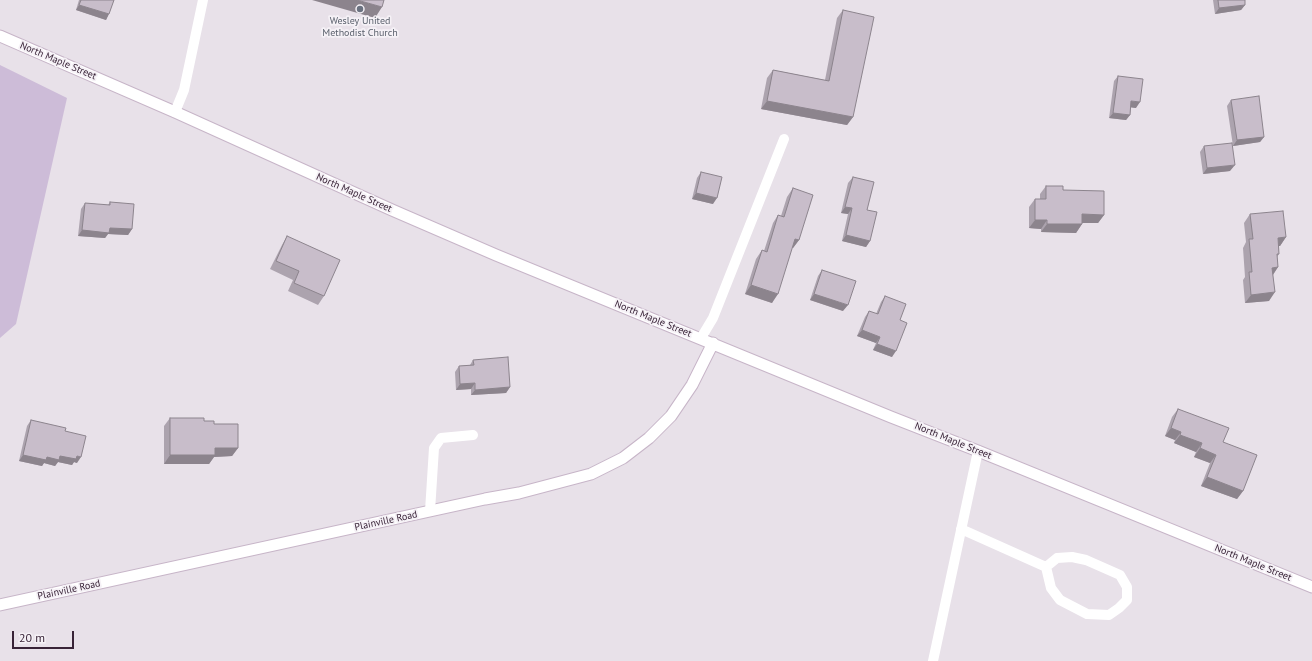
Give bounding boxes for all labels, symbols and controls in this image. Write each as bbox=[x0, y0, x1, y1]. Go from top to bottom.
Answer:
marker: Wesley United Methodist Church bbox=[355, 4, 365, 14]
place label: Wesley United Methodist Church bbox=[322, 15, 398, 38]
street label: North Maple Street bbox=[18, 39, 98, 83]
street label: North Maple Street bbox=[314, 171, 394, 215]
street label: North Maple Street bbox=[613, 298, 693, 340]
street label: North Maple Street bbox=[913, 420, 993, 462]
street label: Plainville Road bbox=[354, 508, 418, 534]
street label: North Maple Street bbox=[1213, 542, 1293, 584]
street label: Plainville Road bbox=[37, 577, 101, 603]
scale bar bbox=[14, 623, 76, 649]
text: 20 m bbox=[19, 630, 45, 645]

